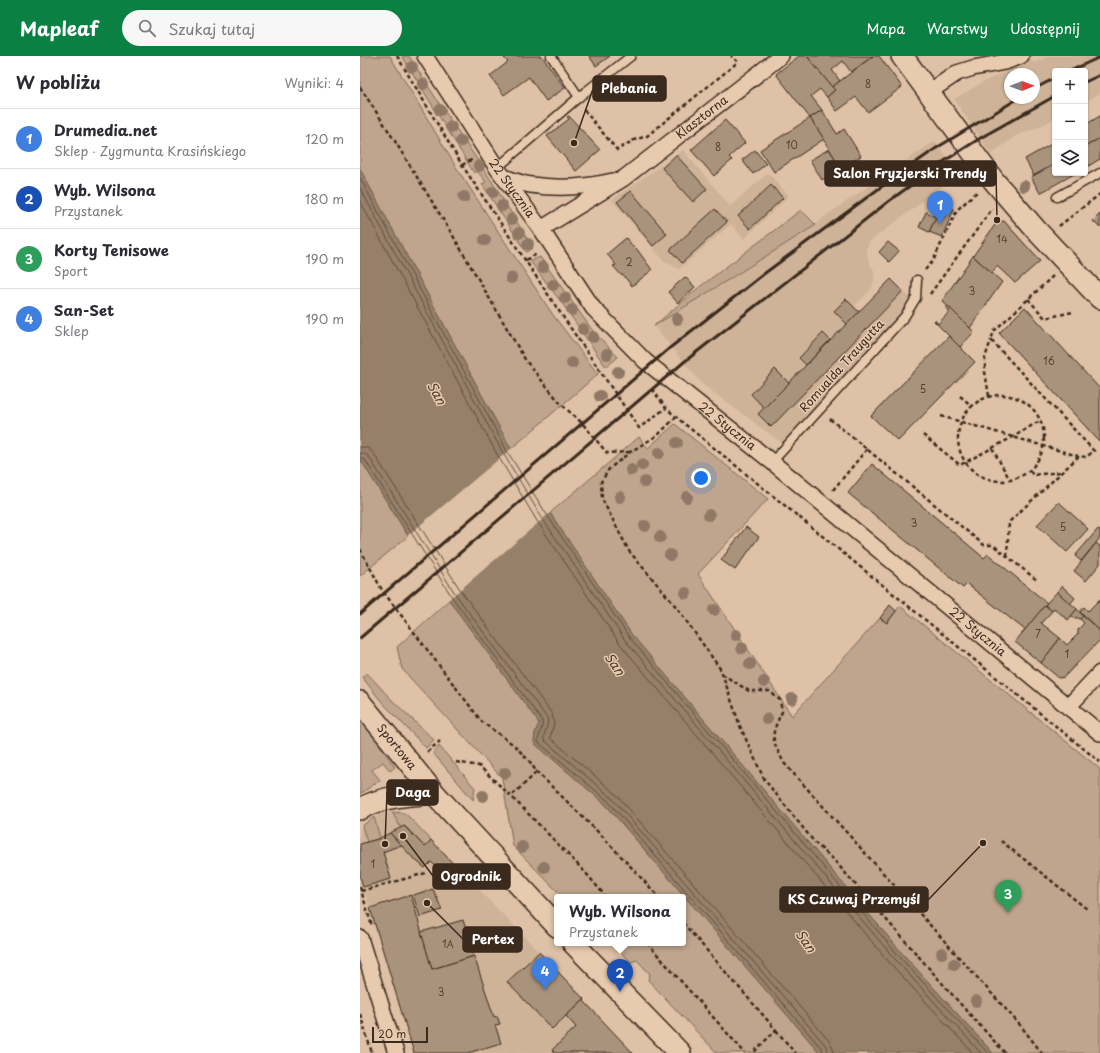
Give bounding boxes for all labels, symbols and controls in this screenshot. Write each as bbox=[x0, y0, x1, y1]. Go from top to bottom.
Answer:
search box bbox=[122, 10, 402, 46]
text: Mapleaf bbox=[20, 14, 98, 42]
icon: search bbox=[136, 17, 158, 39]
text: Szukaj tutaj bbox=[168, 17, 255, 40]
text: Mapa bbox=[867, 18, 905, 39]
text: Warstwy bbox=[927, 18, 988, 39]
text: Udostępnij bbox=[1010, 18, 1080, 39]
north arrow bbox=[1004, 68, 1040, 104]
map controls bbox=[1052, 68, 1088, 176]
button: + bbox=[1052, 68, 1088, 104]
text: W pobliżu bbox=[16, 69, 101, 95]
text: Wyniki: 4 bbox=[284, 73, 344, 92]
callout: Plebania bbox=[593, 76, 666, 101]
house number: 8 bbox=[865, 76, 871, 91]
text: Plebania bbox=[601, 78, 657, 97]
street label: Klasztorna bbox=[671, 90, 731, 143]
button: − bbox=[1052, 104, 1088, 140]
text: Drumedia.net bbox=[54, 118, 158, 141]
text: 1 bbox=[26, 129, 32, 148]
text: 120 m bbox=[305, 129, 344, 148]
house number: 10 bbox=[786, 137, 798, 152]
house number: 8 bbox=[715, 139, 721, 154]
button: layers bbox=[1052, 140, 1088, 176]
text: Sklep · Zygmunta Krasińskiego bbox=[54, 141, 246, 160]
street label: 22 Stycznia bbox=[485, 154, 540, 221]
callout: Salon Fryzjerski Trendy bbox=[825, 161, 996, 186]
text: Salon Fryzjerski Trendy bbox=[833, 163, 987, 182]
text: Wyb. Wilsona bbox=[54, 178, 156, 201]
text: 2 bbox=[24, 189, 34, 208]
text: 180 m bbox=[305, 189, 344, 208]
pin: 1 bbox=[927, 191, 953, 224]
text: Przystanek bbox=[54, 201, 123, 220]
house number: 14 bbox=[996, 231, 1008, 246]
text: Korty Tenisowe bbox=[54, 238, 169, 261]
text: 3 bbox=[25, 249, 33, 268]
text: 190 m bbox=[305, 249, 344, 268]
house number: 2 bbox=[625, 254, 633, 269]
text: Sport bbox=[54, 261, 88, 280]
house number: 3 bbox=[969, 283, 975, 298]
text: San-Set bbox=[54, 298, 114, 321]
text: 4 bbox=[25, 309, 33, 328]
text: 190 m bbox=[305, 309, 344, 328]
street label: Romualda Traugutta bbox=[795, 315, 888, 416]
text: Sklep bbox=[54, 321, 89, 340]
house number: 16 bbox=[1043, 353, 1055, 368]
water label: San bbox=[423, 378, 452, 409]
house number: 5 bbox=[920, 381, 926, 396]
street label: 22 Stycznia bbox=[695, 397, 761, 454]
your location bbox=[691, 468, 711, 488]
house number: 3 bbox=[911, 515, 917, 530]
house number: 5 bbox=[1060, 519, 1066, 534]
street label: 22 Stycznia bbox=[946, 602, 1011, 660]
house number: 7 bbox=[1035, 626, 1041, 641]
house number: 1 bbox=[1065, 646, 1069, 661]
water label: San bbox=[601, 648, 631, 680]
street label: Sportowa bbox=[373, 720, 422, 774]
callout: Daga bbox=[387, 780, 438, 805]
text: Daga bbox=[395, 782, 431, 801]
house number: 1 bbox=[371, 856, 375, 871]
callout: Ogrodnik bbox=[433, 864, 510, 889]
text: Ogrodnik bbox=[441, 866, 502, 885]
pin: 3 bbox=[995, 880, 1021, 913]
callout: KS Czuwaj Przemyśl bbox=[780, 887, 928, 912]
text: KS Czuwaj Przemyśl bbox=[788, 889, 920, 908]
popup bbox=[554, 894, 686, 946]
text: Wyb. Wilsona bbox=[569, 899, 671, 922]
text: Przystanek bbox=[569, 922, 638, 941]
water label: San bbox=[792, 925, 822, 957]
callout: Pertex bbox=[463, 927, 522, 952]
text: Pertex bbox=[472, 929, 515, 948]
house number: 1A bbox=[442, 936, 454, 951]
pin: 4 bbox=[532, 957, 558, 990]
pin: 2 bbox=[607, 959, 633, 992]
house number: 3 bbox=[438, 984, 444, 999]
scale bar bbox=[372, 1025, 428, 1044]
text: 20 m bbox=[378, 1025, 406, 1042]

